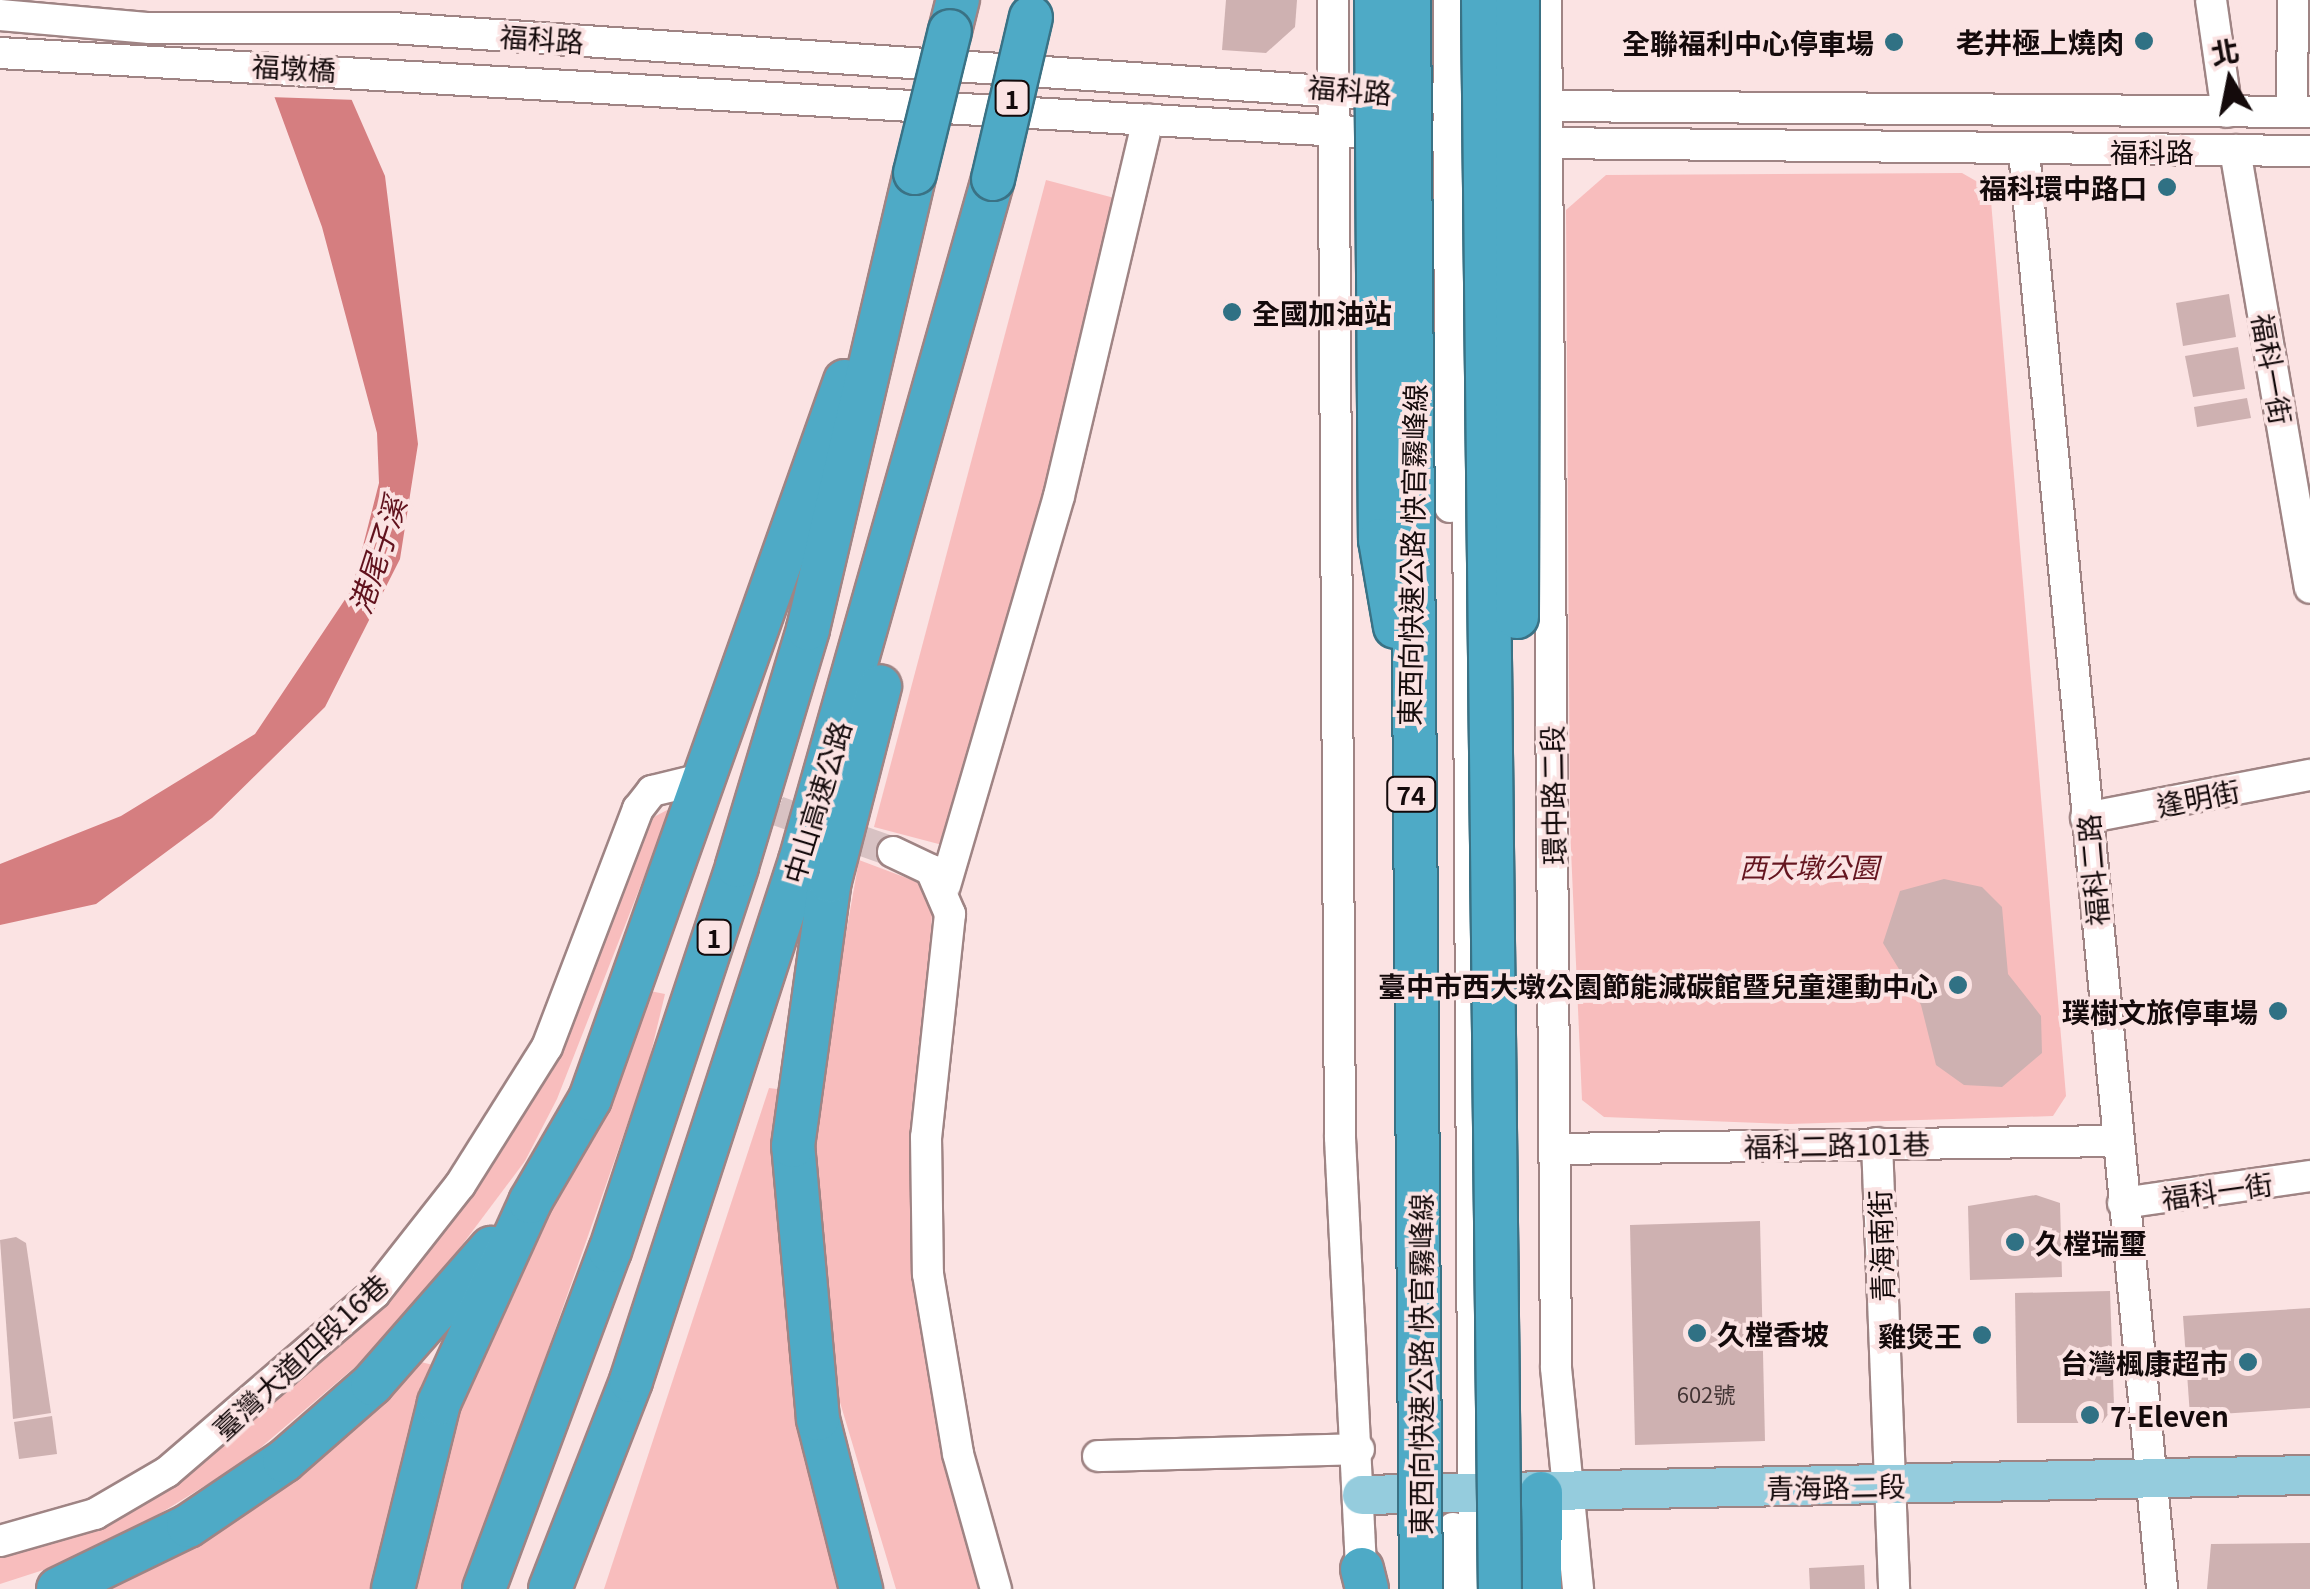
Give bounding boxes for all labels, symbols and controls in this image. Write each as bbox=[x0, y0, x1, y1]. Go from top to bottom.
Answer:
street label: 福科路 bbox=[499, 18, 585, 58]
place label: 老井極上燒肉 bbox=[1956, 24, 2124, 58]
place label: 全聯福利中心停車場 bbox=[1622, 25, 1874, 59]
text: 北 bbox=[2208, 28, 2242, 73]
marker: 老井極上燒肉 bbox=[2133, 30, 2155, 52]
north arrow bbox=[2180, 30, 2280, 130]
marker: 全聯福利中心停車場 bbox=[1883, 31, 1905, 53]
street label: 福墩橋 bbox=[251, 48, 337, 86]
street label: 福科路 bbox=[1307, 69, 1393, 109]
road number: 1 bbox=[994, 78, 1030, 118]
street label: 福科路 bbox=[2110, 134, 2194, 168]
place label: 福科環中路口 bbox=[1979, 170, 2147, 204]
marker: 福科環中路口 bbox=[2156, 176, 2178, 198]
place label: 全國加油站 bbox=[1252, 295, 1392, 329]
marker: 全國加油站 bbox=[1221, 301, 1243, 323]
street label: 福科一街 bbox=[2247, 311, 2299, 427]
street label: 東西向快速公路 快官霧峰線 bbox=[1391, 384, 1431, 726]
water label: 港尾子溪 bbox=[340, 492, 412, 618]
street label: 中山高速公路 bbox=[775, 717, 857, 887]
street label: 環中路二段 bbox=[1534, 725, 1570, 865]
street label: 逢明街 bbox=[2154, 772, 2242, 822]
road number: 74 bbox=[1386, 774, 1436, 814]
street label: 福科二路 bbox=[2070, 813, 2114, 927]
park label: 西大墩公園 bbox=[1739, 849, 1879, 883]
road number: 1 bbox=[696, 917, 732, 957]
place label: 臺中市西大墩公園節能減碳館暨兒童運動中心 bbox=[1378, 968, 1938, 1002]
marker: 臺中市西大墩公園節能減碳館暨兒童運動中心 bbox=[1947, 974, 1969, 996]
place label: 璞樹文旅停車場 bbox=[2062, 994, 2258, 1028]
marker: 璞樹文旅停車場 bbox=[2267, 1000, 2289, 1022]
street label: 福科二路101巷 bbox=[1743, 1126, 1931, 1162]
street label: 福科一街 bbox=[2159, 1166, 2275, 1214]
street label: 青海南街 bbox=[1861, 1189, 1899, 1303]
street label: 東西向快速公路 快官霧峰線 bbox=[1403, 1193, 1437, 1535]
place label: 久樘瑞璽 bbox=[2035, 1225, 2147, 1259]
marker: 久樘瑞璽 bbox=[2004, 1231, 2026, 1253]
street label: 臺灣大道四段16巷 bbox=[206, 1266, 394, 1446]
place label: 久樘香坡 bbox=[1717, 1316, 1829, 1350]
place label: 雞煲王 bbox=[1878, 1318, 1962, 1352]
marker: 久樘香坡 bbox=[1686, 1322, 1708, 1344]
marker: 雞煲王 bbox=[1971, 1324, 1993, 1346]
place label: 台灣楓康超市 bbox=[2060, 1345, 2228, 1379]
marker: 台灣楓康超市 bbox=[2237, 1351, 2259, 1373]
house number: 602號 bbox=[1677, 1381, 1735, 1407]
place label: 7-Eleven bbox=[2110, 1398, 2229, 1432]
marker: 7-Eleven bbox=[2079, 1404, 2101, 1426]
street label: 青海路二段 bbox=[1766, 1468, 1906, 1504]

